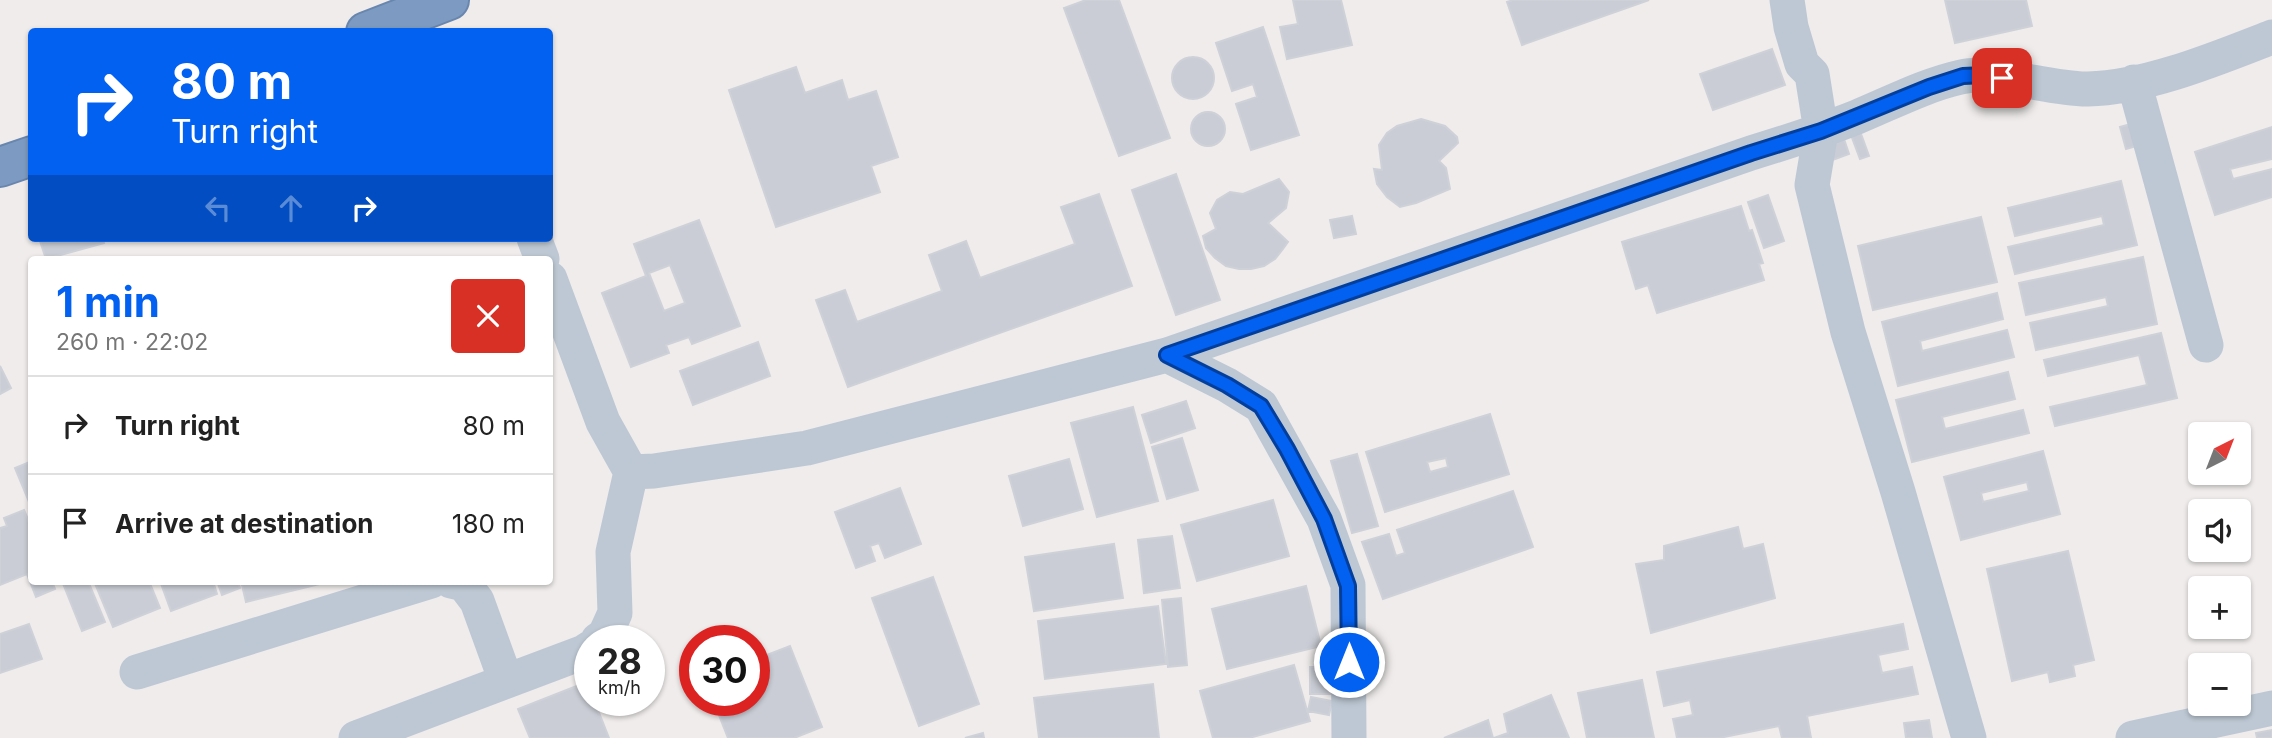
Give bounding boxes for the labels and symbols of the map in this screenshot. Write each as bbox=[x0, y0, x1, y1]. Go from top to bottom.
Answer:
pin bbox=[1972, 48, 2032, 108]
north arrow bbox=[2188, 422, 2250, 485]
speed limit sign: 30 bbox=[679, 625, 770, 716]
position arrow bbox=[1312, 625, 1386, 699]

